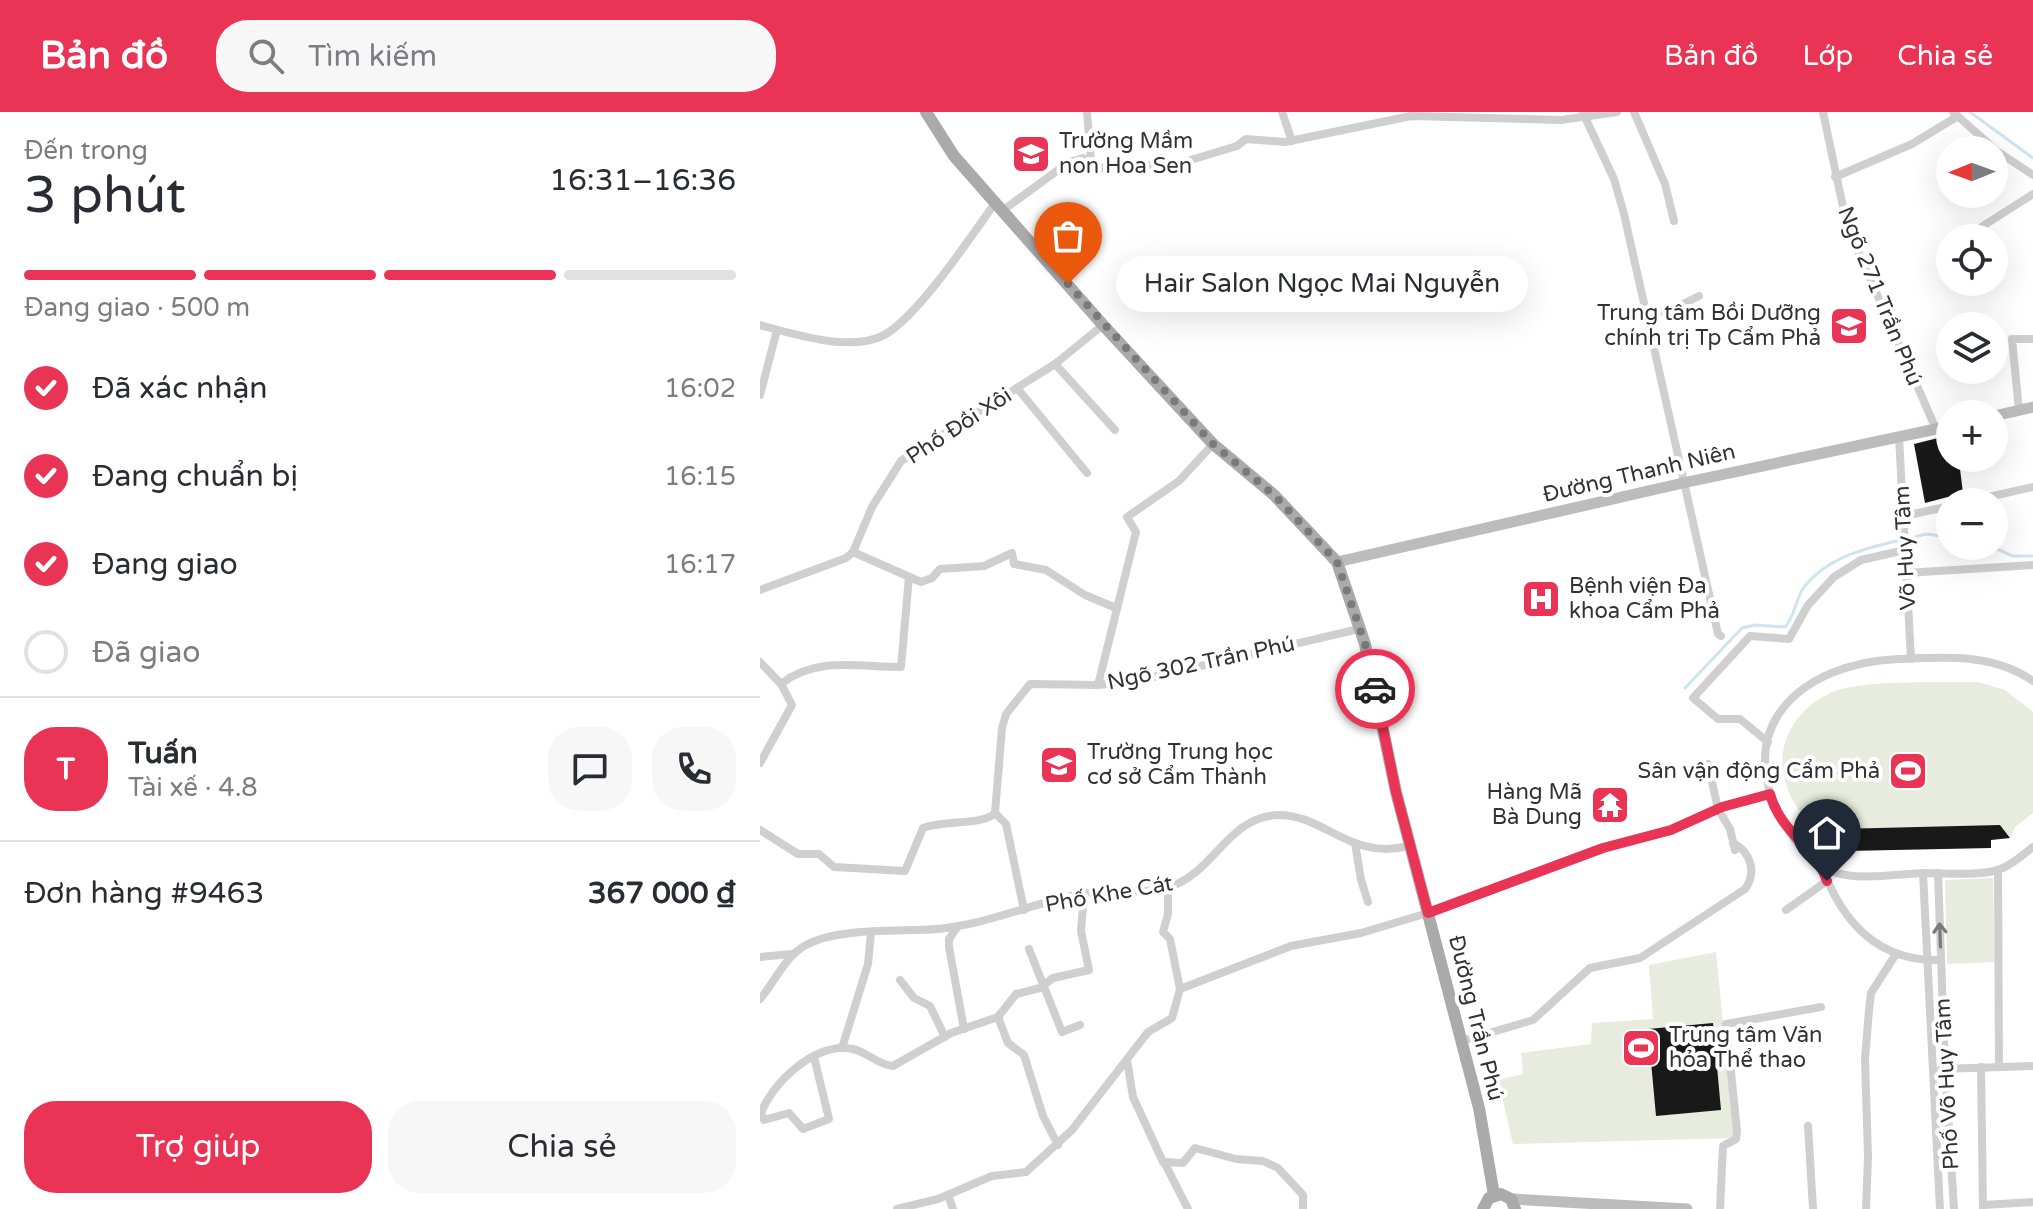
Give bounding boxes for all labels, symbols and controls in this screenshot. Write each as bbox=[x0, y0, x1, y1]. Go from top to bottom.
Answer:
search box bbox=[216, 20, 776, 92]
text: Bản đồ bbox=[40, 33, 168, 79]
icon: search bbox=[244, 34, 288, 78]
text: Tìm kiếm bbox=[308, 38, 437, 75]
text: Bản đồ bbox=[1664, 39, 1758, 73]
text: Lớp bbox=[1802, 39, 1853, 73]
text: Chia sẻ bbox=[1897, 39, 1993, 73]
place label: Trường Mầm non Hoa Sen bbox=[1059, 128, 1193, 179]
school or university icon: Trường Mầm non Hoa Sen bbox=[1010, 133, 1052, 175]
text: Đến trong bbox=[24, 135, 148, 166]
north arrow bbox=[1936, 136, 2008, 208]
map controls bbox=[1936, 136, 2008, 560]
text: 16:31–16:36 bbox=[549, 162, 736, 199]
text: 3 phút bbox=[24, 164, 186, 227]
pin bbox=[1034, 202, 1102, 284]
street label: Ngõ 271 Trần Phú bbox=[1832, 203, 1928, 389]
icon: bag bbox=[1046, 214, 1090, 258]
button: locate bbox=[1936, 224, 2008, 296]
callout: Hair Salon Ngọc Mai Nguyễn bbox=[1116, 256, 1528, 312]
text: Hair Salon Ngọc Mai Nguyễn bbox=[1144, 268, 1500, 299]
text: Đang giao · 500 m bbox=[24, 292, 250, 323]
place label: Trung tâm Bồi Dưỡng chính trị Tp Cẩm Phả bbox=[1597, 300, 1821, 351]
school or university icon: Trung tâm Bồi Dưỡng chính trị Tp Cẩm Phả bbox=[1828, 305, 1870, 347]
button: layers bbox=[1936, 312, 2008, 384]
icon: check bbox=[24, 366, 68, 410]
text: Đã xác nhận bbox=[92, 370, 268, 407]
text: 16:02 bbox=[664, 373, 736, 404]
street label: Phố Đồi Xôi bbox=[901, 382, 1017, 470]
button: + bbox=[1936, 400, 2008, 472]
street label: Đường Thanh Niên bbox=[1540, 438, 1738, 508]
icon: check bbox=[24, 454, 68, 498]
text: Đang chuẩn bị bbox=[92, 458, 298, 495]
text: 16:15 bbox=[664, 461, 736, 492]
street label: Võ Huy Tâm bbox=[1889, 485, 1921, 611]
button: − bbox=[1936, 488, 2008, 560]
icon: check bbox=[24, 542, 68, 586]
text: Đang giao bbox=[92, 546, 238, 583]
text: 16:17 bbox=[664, 549, 736, 580]
place label: Bệnh viện Đa khoa Cẩm Phả bbox=[1569, 573, 1720, 624]
hospital icon: Bệnh viện Đa khoa Cẩm Phả bbox=[1520, 578, 1562, 620]
street label: Ngõ 302 Trần Phú bbox=[1105, 630, 1297, 696]
text: Đã giao bbox=[92, 634, 201, 671]
courier bbox=[1335, 649, 1415, 729]
icon: car bbox=[1353, 667, 1397, 711]
button: chat bbox=[548, 727, 632, 811]
button: phone bbox=[652, 727, 736, 811]
text: Tuấn bbox=[128, 735, 198, 772]
place label: Trường Trung học cơ sở Cẩm Thành bbox=[1087, 739, 1273, 790]
school or university icon: Trường Trung học cơ sở Cẩm Thành bbox=[1038, 744, 1080, 786]
sports icon: Sân vận động Cẩm Phả bbox=[1887, 750, 1929, 792]
text: T bbox=[57, 751, 75, 788]
place label: Sân vận động Cẩm Phả bbox=[1638, 758, 1880, 784]
text: Tài xế · 4.8 bbox=[128, 772, 258, 803]
place label: Hàng Mã Bà Dung bbox=[1486, 779, 1582, 830]
temple icon: Hàng Mã Bà Dung bbox=[1589, 784, 1631, 826]
pin bbox=[1793, 799, 1861, 881]
icon: home bbox=[1805, 811, 1849, 855]
street label: Phố Khe Cát bbox=[1043, 870, 1175, 918]
text: Đơn hàng #9463 bbox=[24, 875, 264, 912]
text: 367 000 ₫ bbox=[588, 875, 736, 912]
one-way arrow bbox=[1933, 922, 1948, 949]
street label: Đường Trần Phú bbox=[1443, 932, 1509, 1104]
street label: Phố Võ Huy Tâm bbox=[1930, 998, 1964, 1170]
place label: Trung tâm Văn hóa Thể thao bbox=[1669, 1022, 1822, 1073]
sports icon: Trung tâm Văn hóa Thể thao bbox=[1620, 1027, 1662, 1069]
button: Trợ giúp bbox=[24, 1101, 372, 1193]
button: Chia sẻ bbox=[388, 1101, 736, 1193]

